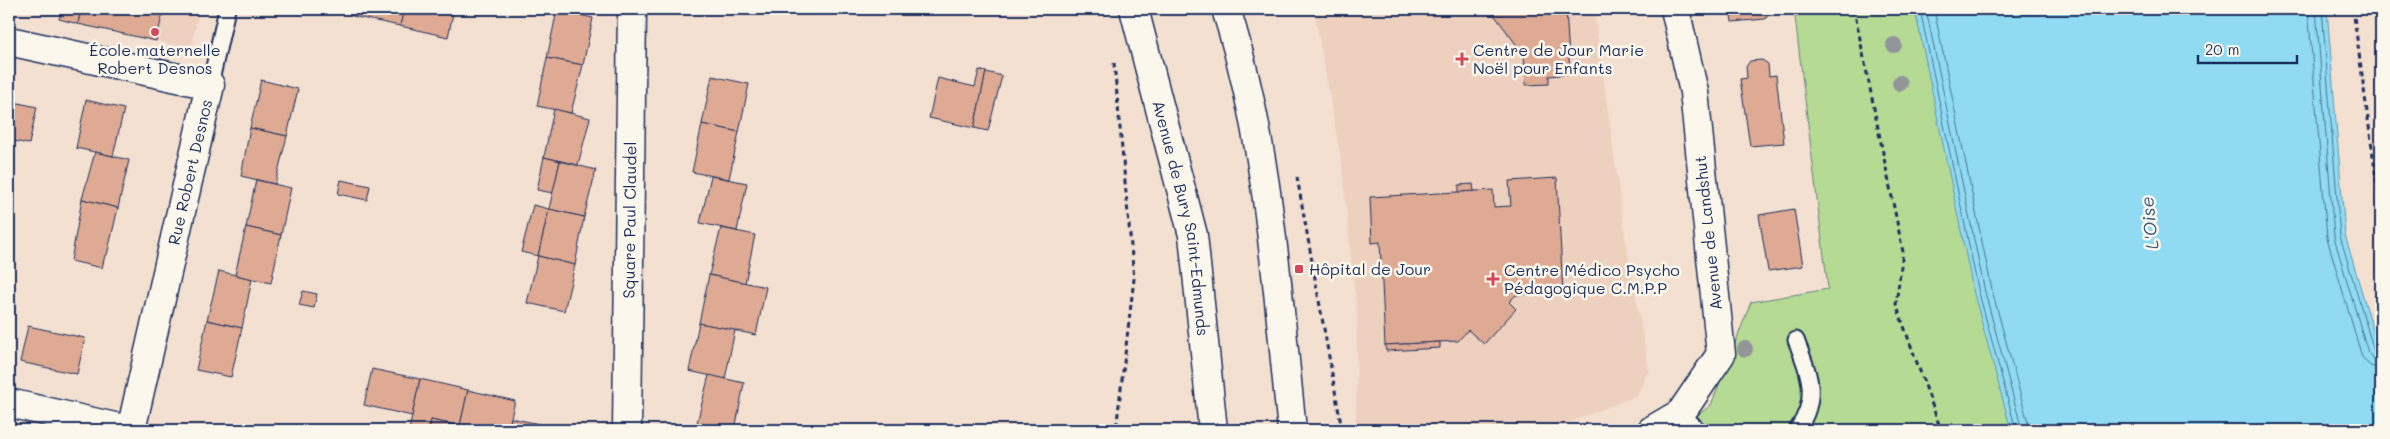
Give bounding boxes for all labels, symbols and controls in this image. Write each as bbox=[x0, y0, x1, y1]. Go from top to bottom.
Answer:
marker: École maternelle Robert Desnos bbox=[149, 26, 161, 38]
scale bar bbox=[2198, 32, 2296, 64]
place label: École maternelle Robert Desnos bbox=[89, 39, 221, 78]
place label: Centre de Jour Marie Noël pour Enfants bbox=[1473, 39, 1644, 78]
text: 20 m bbox=[2205, 39, 2239, 59]
marker: Centre de Jour Marie Noël pour Enfants bbox=[1455, 52, 1469, 66]
street label: Rue Robert Desnos bbox=[163, 97, 216, 247]
street label: Avenue de Bury Saint-Edmunds bbox=[1148, 98, 1214, 337]
street label: Square Paul Claudel bbox=[618, 141, 640, 299]
street label: Avenue de Landshut bbox=[1689, 155, 1726, 312]
water label: L'Oise bbox=[2134, 195, 2164, 251]
place label: Hôpital de Jour bbox=[1309, 258, 1431, 279]
place label: Centre Médico Psycho Pédagogique C.M.P.P bbox=[1504, 259, 1680, 298]
marker: Hôpital de Jour bbox=[1293, 263, 1305, 275]
marker: Centre Médico Psycho Pédagogique C.M.P.P bbox=[1486, 272, 1500, 286]

